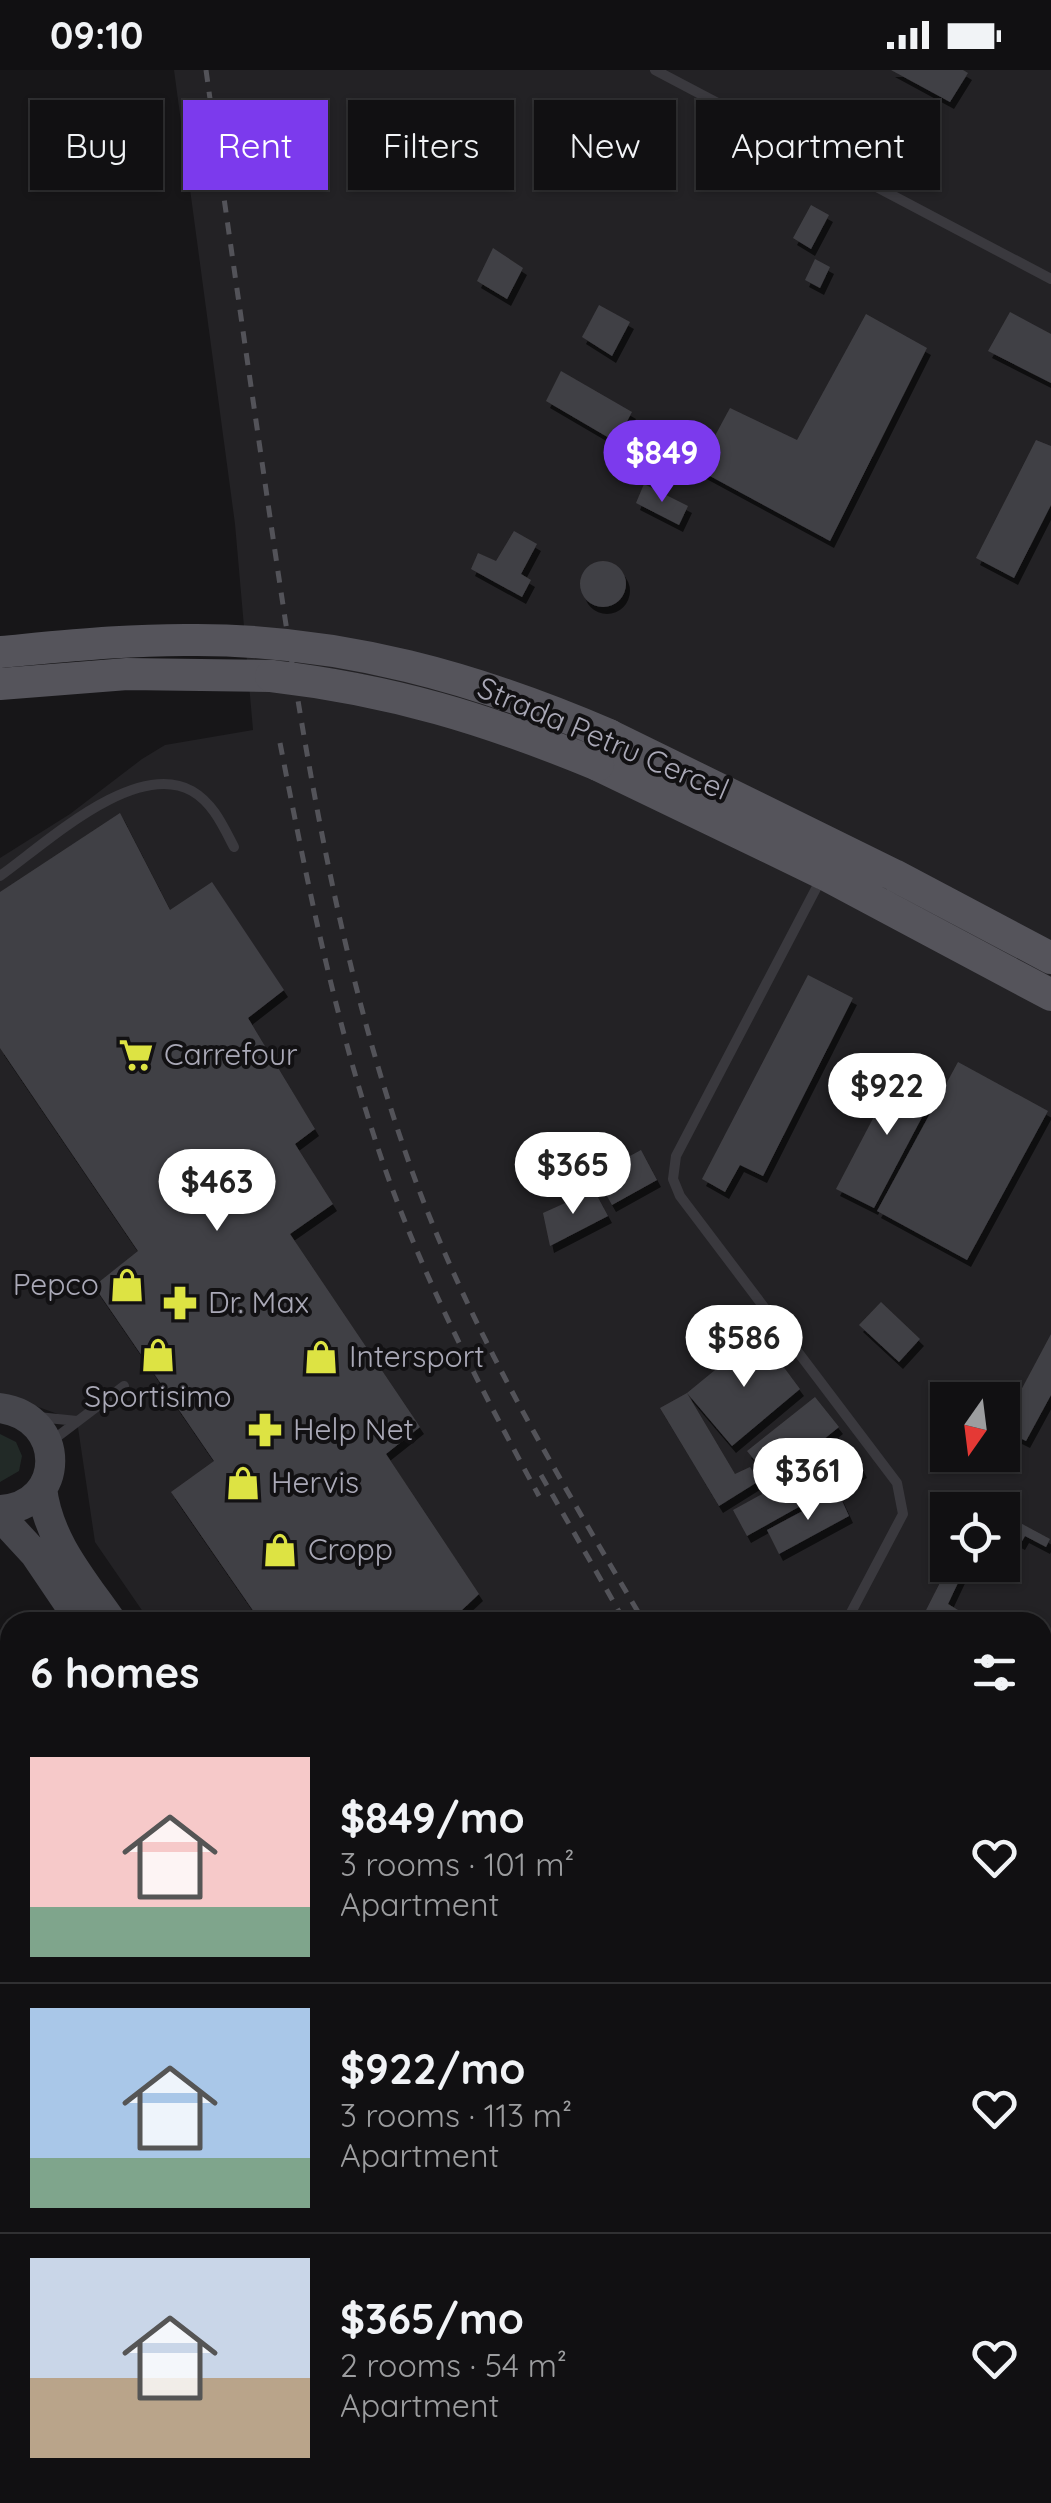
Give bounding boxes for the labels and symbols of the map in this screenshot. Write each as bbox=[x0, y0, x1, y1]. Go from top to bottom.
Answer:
pin: $849 bbox=[603, 420, 721, 505]
street label: Strada Petru Cercel bbox=[472, 668, 735, 808]
place label: Carrefour bbox=[164, 1035, 298, 1073]
supermarket icon: Carrefour bbox=[117, 1036, 155, 1074]
pin: $922 bbox=[828, 1053, 946, 1138]
pin: $365 bbox=[514, 1132, 632, 1217]
pin: $463 bbox=[158, 1149, 276, 1234]
place label: Pepco bbox=[13, 1265, 99, 1303]
shop icon: Pepco bbox=[108, 1266, 146, 1304]
place label: Dr. Max bbox=[208, 1283, 309, 1321]
pharmacy icon: Dr. Max bbox=[161, 1284, 199, 1322]
pin: $586 bbox=[685, 1305, 803, 1390]
shop icon: Sportisimo bbox=[139, 1336, 177, 1374]
place label: Intersport bbox=[349, 1337, 484, 1375]
shop icon: Intersport bbox=[302, 1338, 340, 1376]
place label: Sportisimo bbox=[84, 1377, 232, 1415]
north arrow bbox=[930, 1382, 1020, 1472]
place label: Help Net bbox=[293, 1410, 414, 1448]
pharmacy icon: Help Net bbox=[246, 1411, 284, 1449]
pin: $361 bbox=[749, 1438, 867, 1523]
place label: Hervis bbox=[271, 1463, 359, 1501]
shop icon: Hervis bbox=[224, 1464, 262, 1502]
place label: Cropp bbox=[308, 1530, 393, 1568]
shop icon: Cropp bbox=[261, 1531, 299, 1569]

